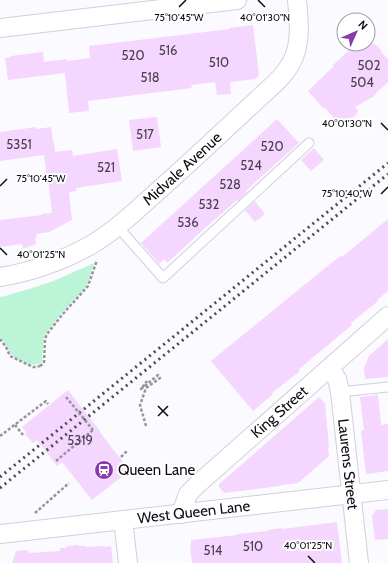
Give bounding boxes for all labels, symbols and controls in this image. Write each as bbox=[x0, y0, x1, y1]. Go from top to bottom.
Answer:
text: 75°10'45"W bbox=[155, 11, 204, 24]
text: 40°01'30"N bbox=[240, 11, 290, 24]
north arrow bbox=[336, 12, 376, 52]
text: N bbox=[355, 17, 371, 33]
house number: 516 bbox=[159, 42, 177, 58]
house number: 520 bbox=[122, 47, 144, 63]
house number: 510 bbox=[209, 54, 229, 70]
house number: 502 bbox=[358, 57, 381, 73]
house number: 518 bbox=[140, 69, 160, 85]
house number: 504 bbox=[350, 74, 374, 90]
text: 40°01'30"N bbox=[322, 117, 372, 130]
house number: 517 bbox=[136, 126, 154, 142]
street label: Midvale Avenue bbox=[139, 128, 226, 209]
house number: 5351 bbox=[6, 136, 32, 152]
house number: 520 bbox=[261, 138, 283, 154]
house number: 524 bbox=[240, 157, 262, 173]
house number: 521 bbox=[97, 159, 115, 175]
text: 75°10'45"W bbox=[17, 172, 66, 185]
house number: 528 bbox=[219, 176, 241, 192]
text: 75°10'40"W bbox=[322, 187, 373, 200]
house number: 532 bbox=[199, 196, 220, 212]
house number: 536 bbox=[177, 214, 199, 230]
text: 40°01'25"N bbox=[17, 248, 65, 261]
street label: King Street bbox=[247, 382, 312, 442]
street label: Laurens Street bbox=[334, 418, 362, 511]
house number: 5319 bbox=[67, 432, 93, 448]
station icon: Queen Lane bbox=[93, 459, 115, 481]
place label: Queen Lane bbox=[118, 461, 196, 479]
street label: West Queen Lane bbox=[136, 497, 251, 527]
house number: 510 bbox=[243, 538, 263, 554]
text: 40°01'25"N bbox=[284, 539, 332, 552]
house number: 514 bbox=[204, 542, 223, 558]

